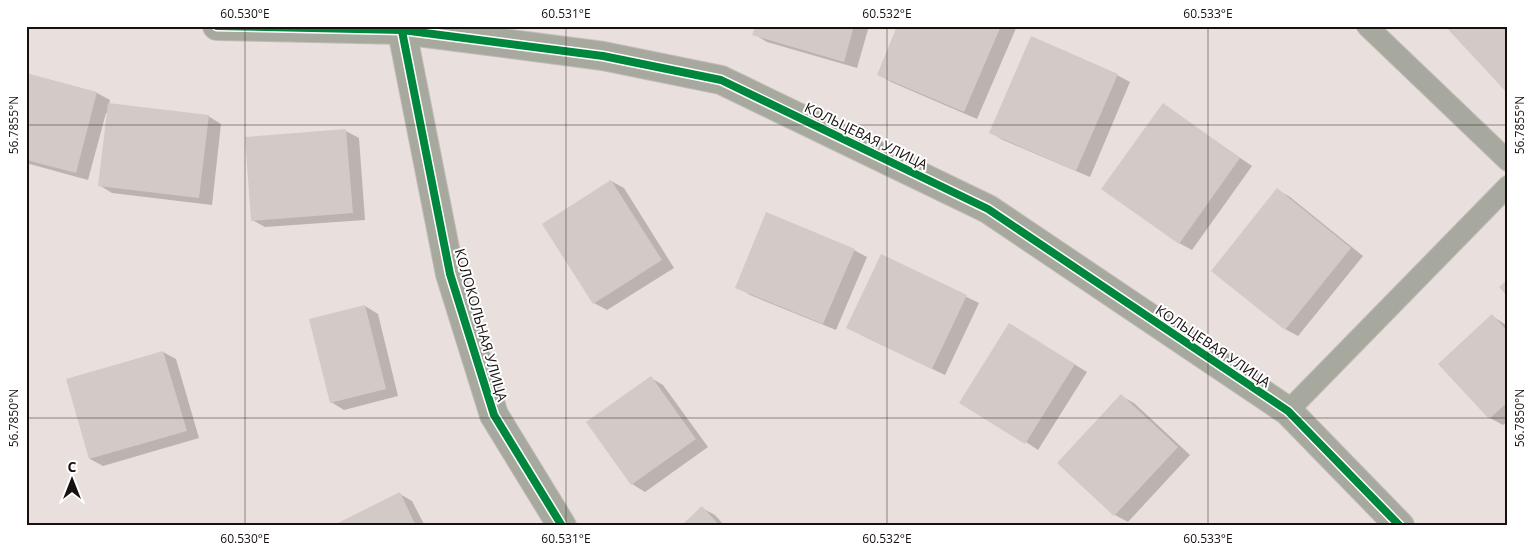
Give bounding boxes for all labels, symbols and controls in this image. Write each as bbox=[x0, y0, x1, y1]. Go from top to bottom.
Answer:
text: 60.530°E bbox=[220, 5, 270, 22]
text: 60.531°E bbox=[541, 5, 591, 22]
text: 60.532°E bbox=[862, 5, 912, 22]
text: 60.533°E bbox=[1183, 5, 1233, 22]
text: 56.7855°N bbox=[5, 96, 22, 154]
text: 56.7855°N bbox=[1511, 96, 1528, 154]
street label: КОЛЬЦЕВАЯ УЛИЦА bbox=[801, 97, 931, 174]
street label: КОЛОКОЛЬНАЯ УЛИЦА bbox=[451, 246, 512, 404]
street label: КОЛЬЦЕВАЯ УЛИЦА bbox=[1152, 300, 1275, 391]
text: 56.7850°N bbox=[5, 389, 22, 447]
text: 56.7850°N bbox=[1511, 389, 1528, 447]
north arrow bbox=[48, 454, 98, 504]
text: С bbox=[68, 457, 77, 476]
text: 60.530°E bbox=[220, 530, 270, 547]
text: 60.531°E bbox=[541, 530, 591, 547]
text: 60.532°E bbox=[862, 530, 912, 547]
text: 60.533°E bbox=[1183, 530, 1233, 547]

